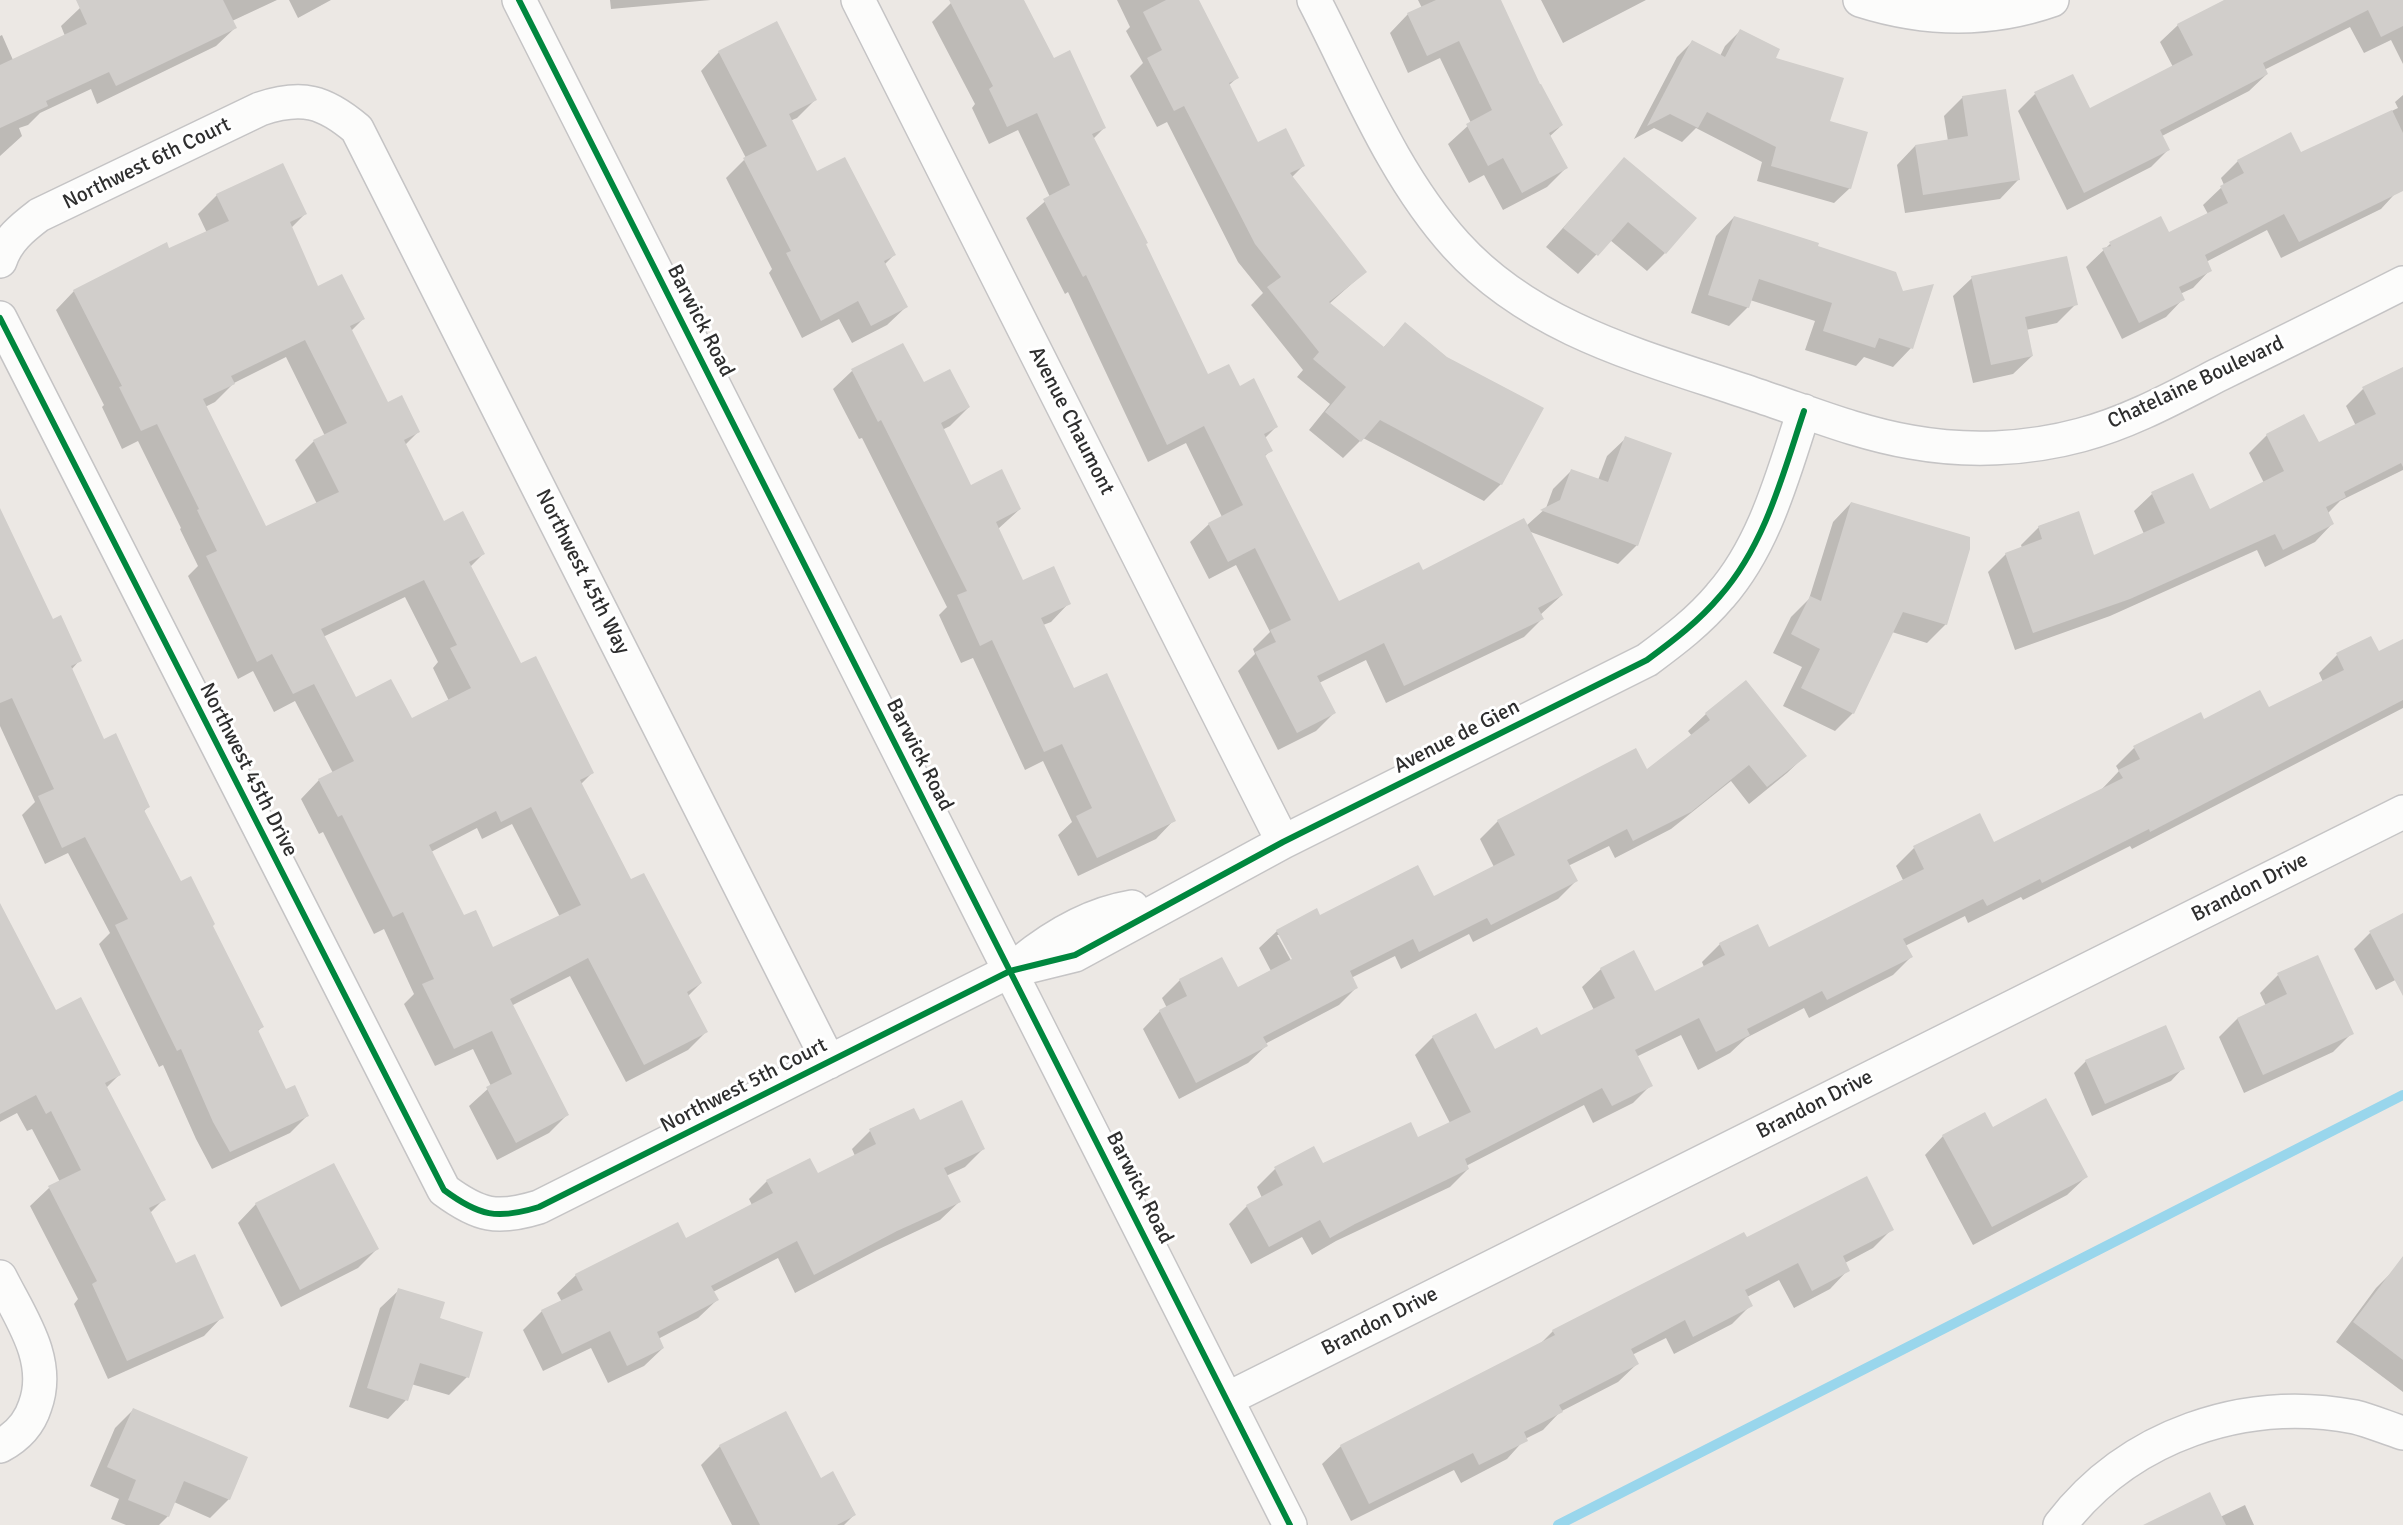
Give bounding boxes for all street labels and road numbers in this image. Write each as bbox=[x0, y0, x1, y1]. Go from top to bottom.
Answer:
street label: Northwest 6th Court bbox=[59, 112, 235, 216]
street label: Barwick Road bbox=[661, 261, 739, 381]
street label: Chatelaine Boulevard bbox=[2104, 331, 2288, 435]
street label: Avenue Chaumont bbox=[1023, 343, 1119, 499]
street label: Northwest 45th Way bbox=[530, 485, 634, 659]
street label: Northwest 45th Drive bbox=[193, 679, 303, 861]
street label: Barwick Road bbox=[880, 695, 958, 815]
street label: Avenue de Gien bbox=[1390, 695, 1524, 779]
street label: Brandon Drive bbox=[2188, 848, 2312, 928]
street label: Northwest 5th Court bbox=[657, 1033, 831, 1139]
street label: Brandon Drive bbox=[1753, 1065, 1877, 1145]
street label: Barwick Road bbox=[1100, 1128, 1178, 1248]
street label: Brandon Drive bbox=[1318, 1282, 1442, 1362]

